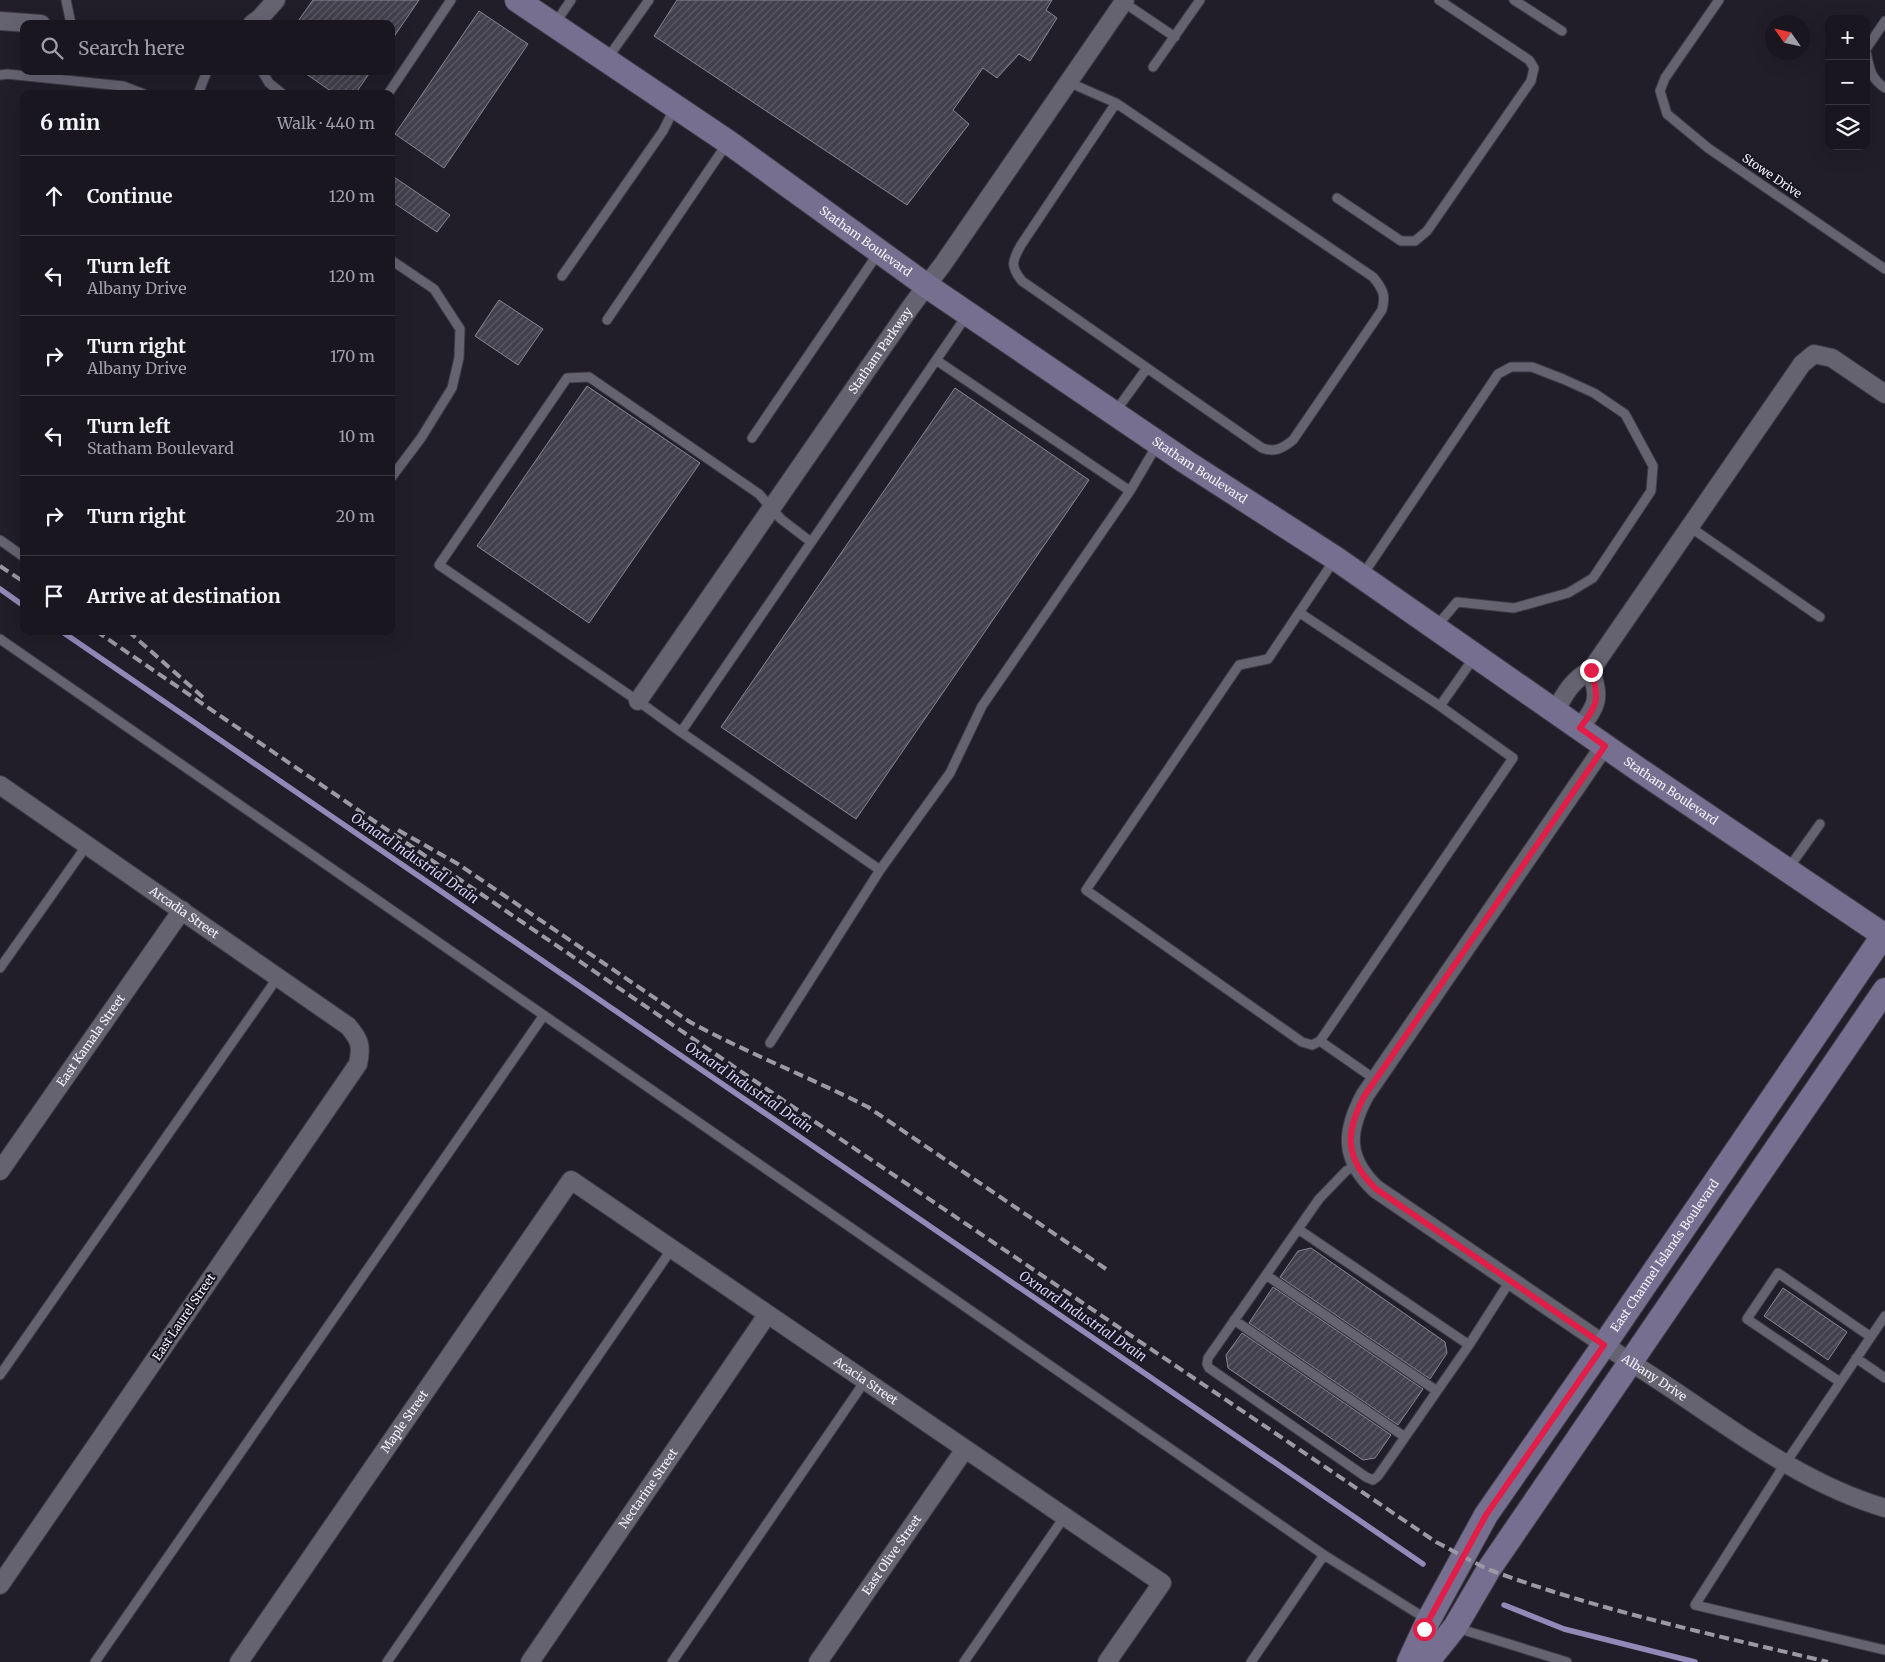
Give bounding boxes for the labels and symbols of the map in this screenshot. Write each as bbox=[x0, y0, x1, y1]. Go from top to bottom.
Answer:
north arrow bbox=[1765, 15, 1810, 60]
street label: Stowe Drive bbox=[1740, 150, 1805, 201]
street label: Statham Boulevard bbox=[817, 203, 915, 279]
street label: Statham Parkway bbox=[845, 304, 915, 397]
street label: Statham Boulevard bbox=[1150, 433, 1250, 506]
route end bbox=[1580, 659, 1603, 682]
street label: Statham Boulevard bbox=[1621, 753, 1721, 828]
water label: Oxnard Industrial Drain bbox=[348, 808, 482, 908]
street label: Arcadia Street bbox=[146, 882, 222, 942]
street label: East Kamala Street bbox=[53, 991, 128, 1089]
water label: Oxnard Industrial Drain bbox=[682, 1037, 816, 1137]
street label: East Channel Islands Boulevard bbox=[1607, 1176, 1722, 1335]
water label: Oxnard Industrial Drain bbox=[1016, 1266, 1150, 1366]
street label: East Laurel Street bbox=[149, 1270, 218, 1363]
street label: Albany Drive bbox=[1618, 1350, 1690, 1404]
street label: Acacia Street bbox=[830, 1353, 901, 1408]
street label: Maple Street bbox=[377, 1387, 431, 1455]
street label: Nectarine Street bbox=[615, 1445, 681, 1531]
street label: East Olive Street bbox=[859, 1511, 925, 1598]
route start bbox=[1413, 1618, 1436, 1641]

